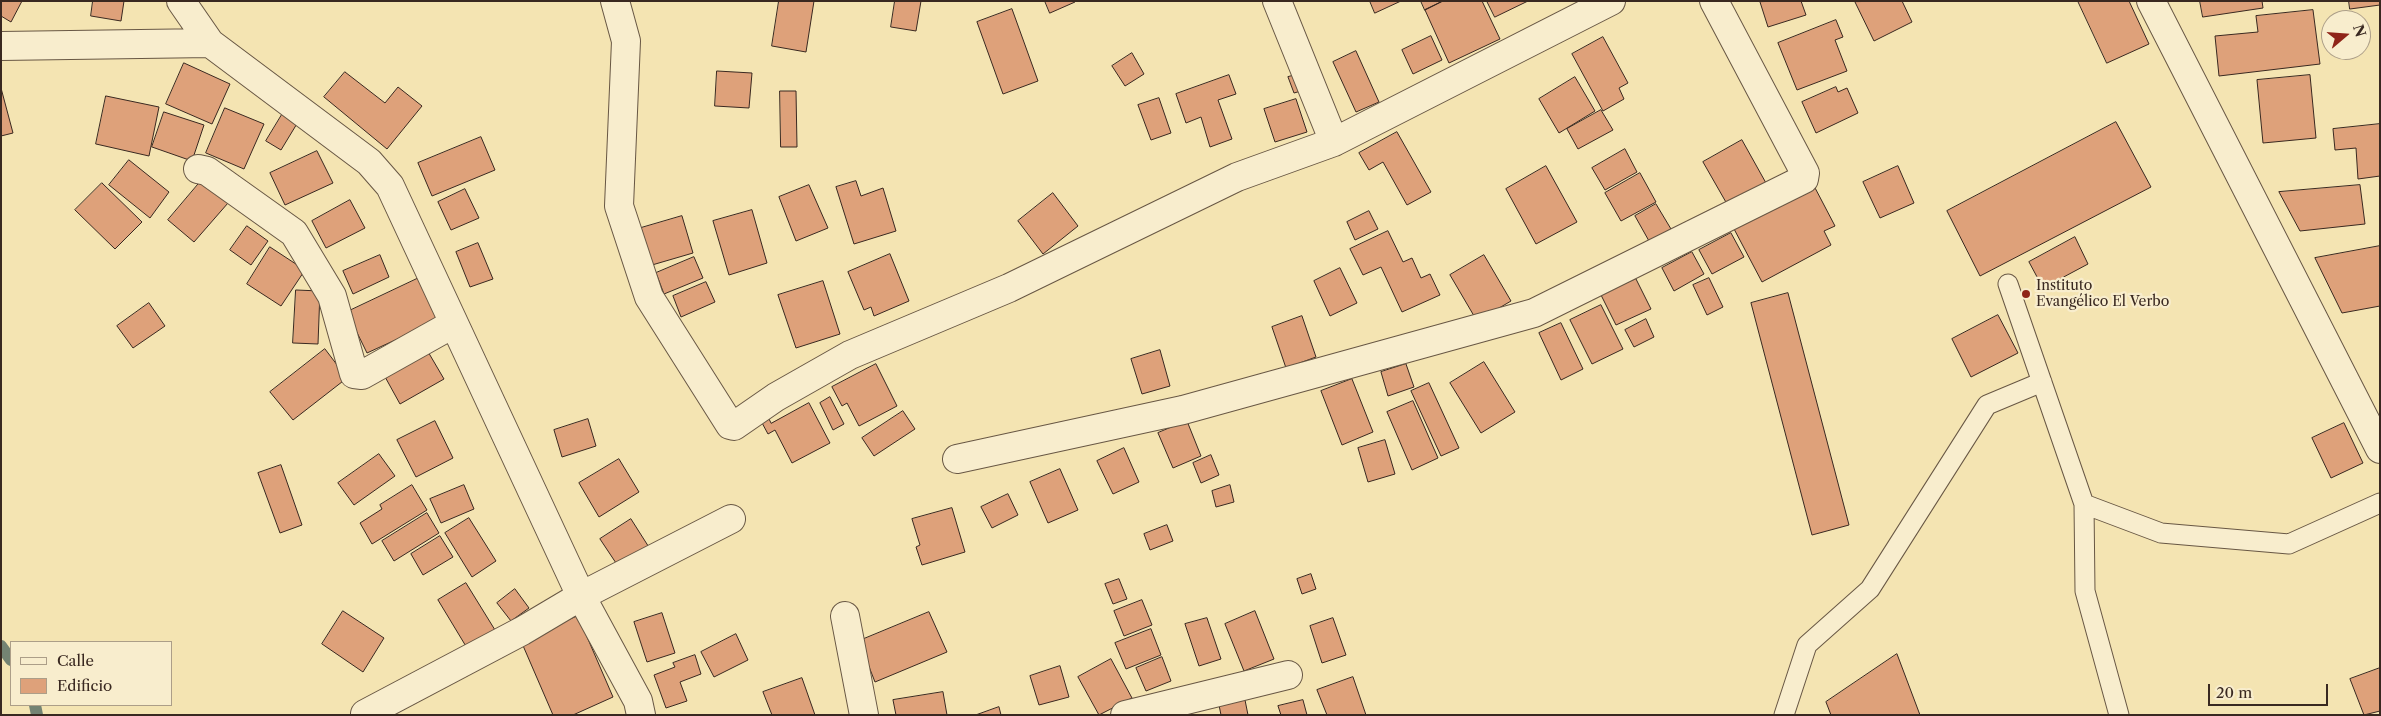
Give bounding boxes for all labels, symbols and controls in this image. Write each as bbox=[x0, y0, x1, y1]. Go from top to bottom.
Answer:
north arrow bbox=[2321, 10, 2371, 60]
text: N bbox=[2349, 22, 2370, 39]
place label: Instituto Evangélico El Verbo bbox=[2036, 278, 2169, 310]
marker: Instituto Evangélico El Verbo bbox=[2020, 288, 2032, 300]
legend bbox=[10, 641, 172, 706]
text: Calle bbox=[57, 651, 94, 670]
scale bar bbox=[2211, 674, 2331, 706]
text: Edificio bbox=[57, 676, 112, 695]
text: 20 m bbox=[2216, 683, 2252, 702]

